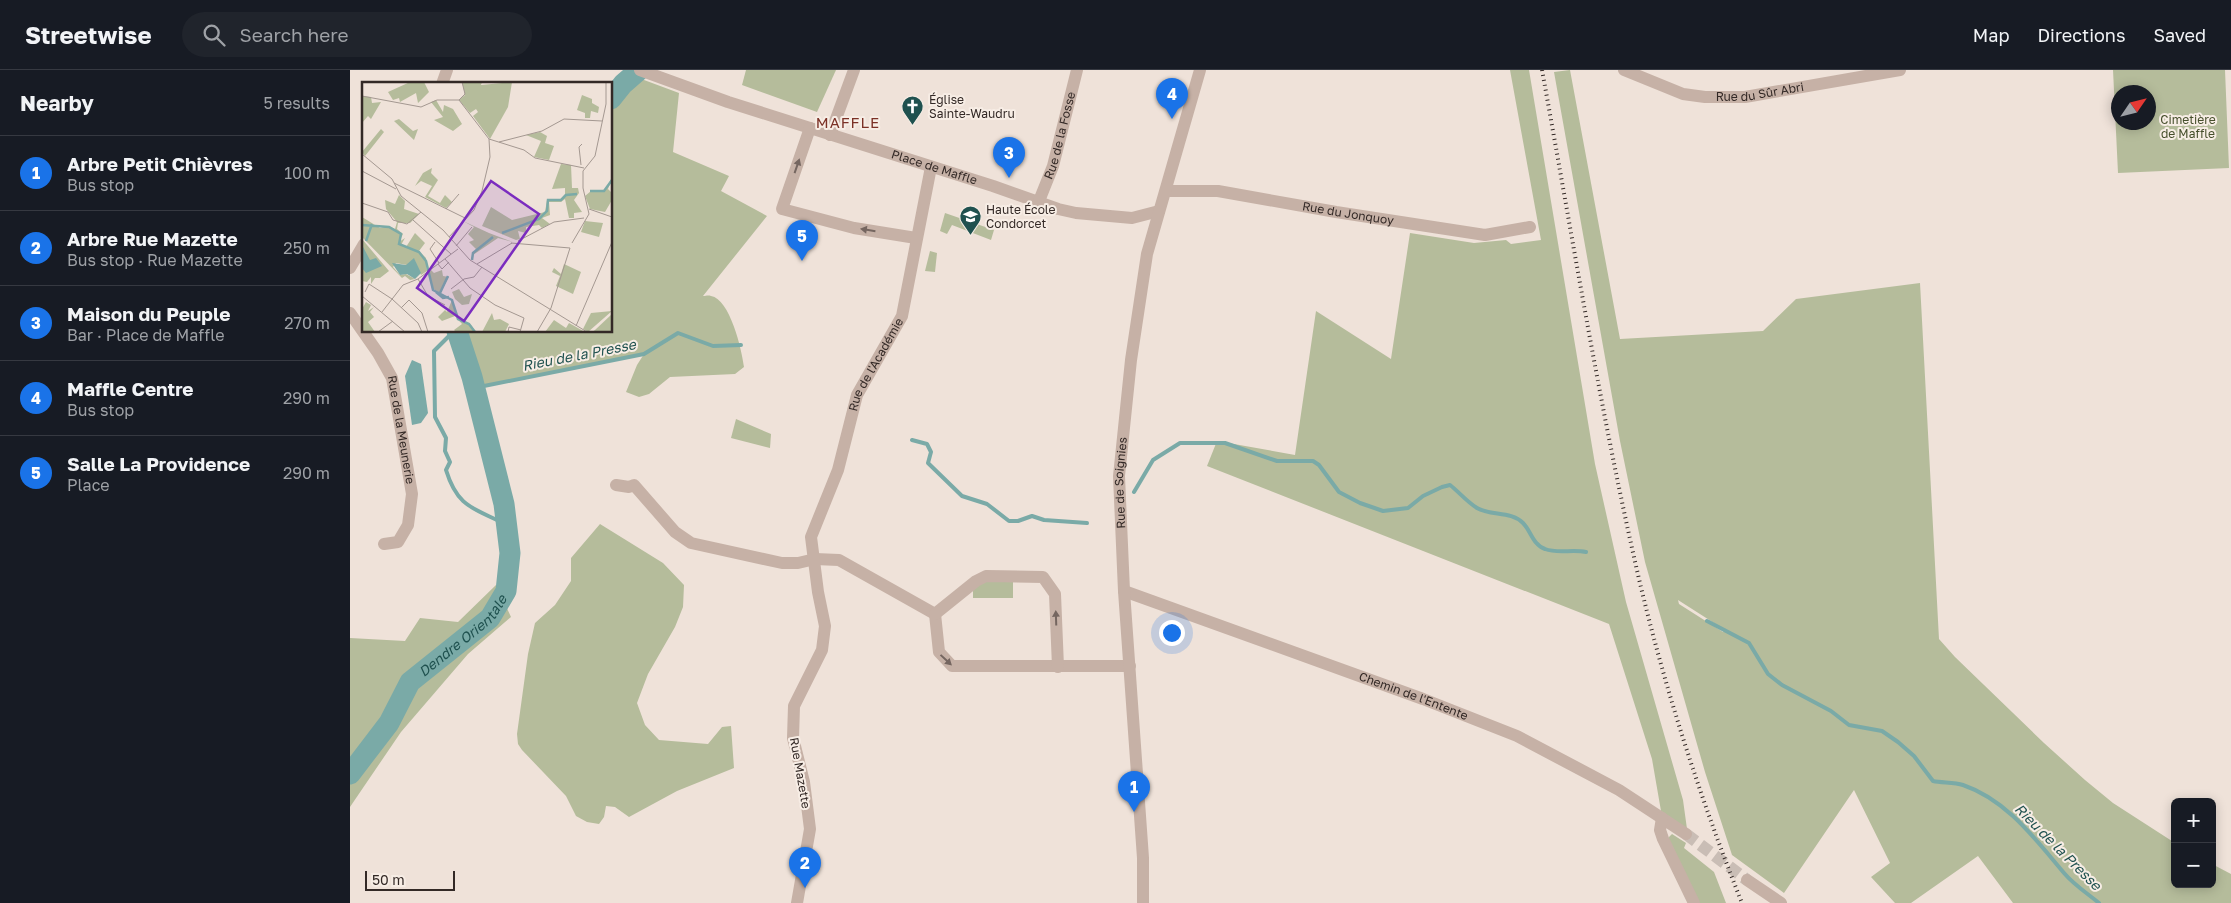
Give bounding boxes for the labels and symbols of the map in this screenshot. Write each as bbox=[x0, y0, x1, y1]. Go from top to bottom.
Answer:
pin: 4 bbox=[1156, 78, 1188, 119]
street label: Rue du Sûr Abri bbox=[1716, 79, 1805, 104]
inset map bbox=[362, 82, 612, 332]
north arrow bbox=[2111, 85, 2156, 130]
street label: Rue de la Fosse bbox=[1040, 90, 1078, 181]
place label: Église Sainte-Waudru bbox=[929, 92, 1015, 121]
church icon: Église Sainte-Waudru bbox=[901, 95, 925, 126]
park label: Cimetière de Maffle bbox=[2160, 112, 2216, 141]
district label: MAFFLE bbox=[816, 113, 880, 131]
pin: 3 bbox=[993, 137, 1025, 178]
street label: Place de Maffle bbox=[890, 146, 979, 188]
one-way arrow bbox=[793, 158, 801, 173]
street label: Rue du Jonquoy bbox=[1301, 198, 1395, 228]
place label: Haute École Condorcet bbox=[986, 202, 1056, 231]
school or university icon: Haute École Condorcet bbox=[958, 205, 982, 236]
pin: 5 bbox=[786, 220, 818, 261]
one-way arrow bbox=[860, 226, 876, 234]
street label: Rue de l'Académie bbox=[845, 315, 906, 413]
water label: Rieu de la Presse bbox=[521, 335, 638, 374]
street label: Rue de la Meunerie bbox=[385, 374, 418, 485]
street label: Rue de Soignies bbox=[1111, 436, 1130, 529]
water label: Dendre Orientale bbox=[415, 591, 510, 680]
one-way arrow bbox=[1051, 610, 1059, 626]
your location bbox=[1159, 620, 1185, 646]
one-way arrow bbox=[940, 654, 952, 666]
street label: Chemin de l'Entente bbox=[1357, 668, 1471, 723]
street label: Rue Mazette bbox=[787, 736, 814, 810]
pin: 1 bbox=[1118, 771, 1150, 812]
water label: Rieu de la Presse bbox=[2012, 800, 2106, 894]
pin: 2 bbox=[789, 847, 821, 888]
scale bar bbox=[365, 868, 455, 891]

